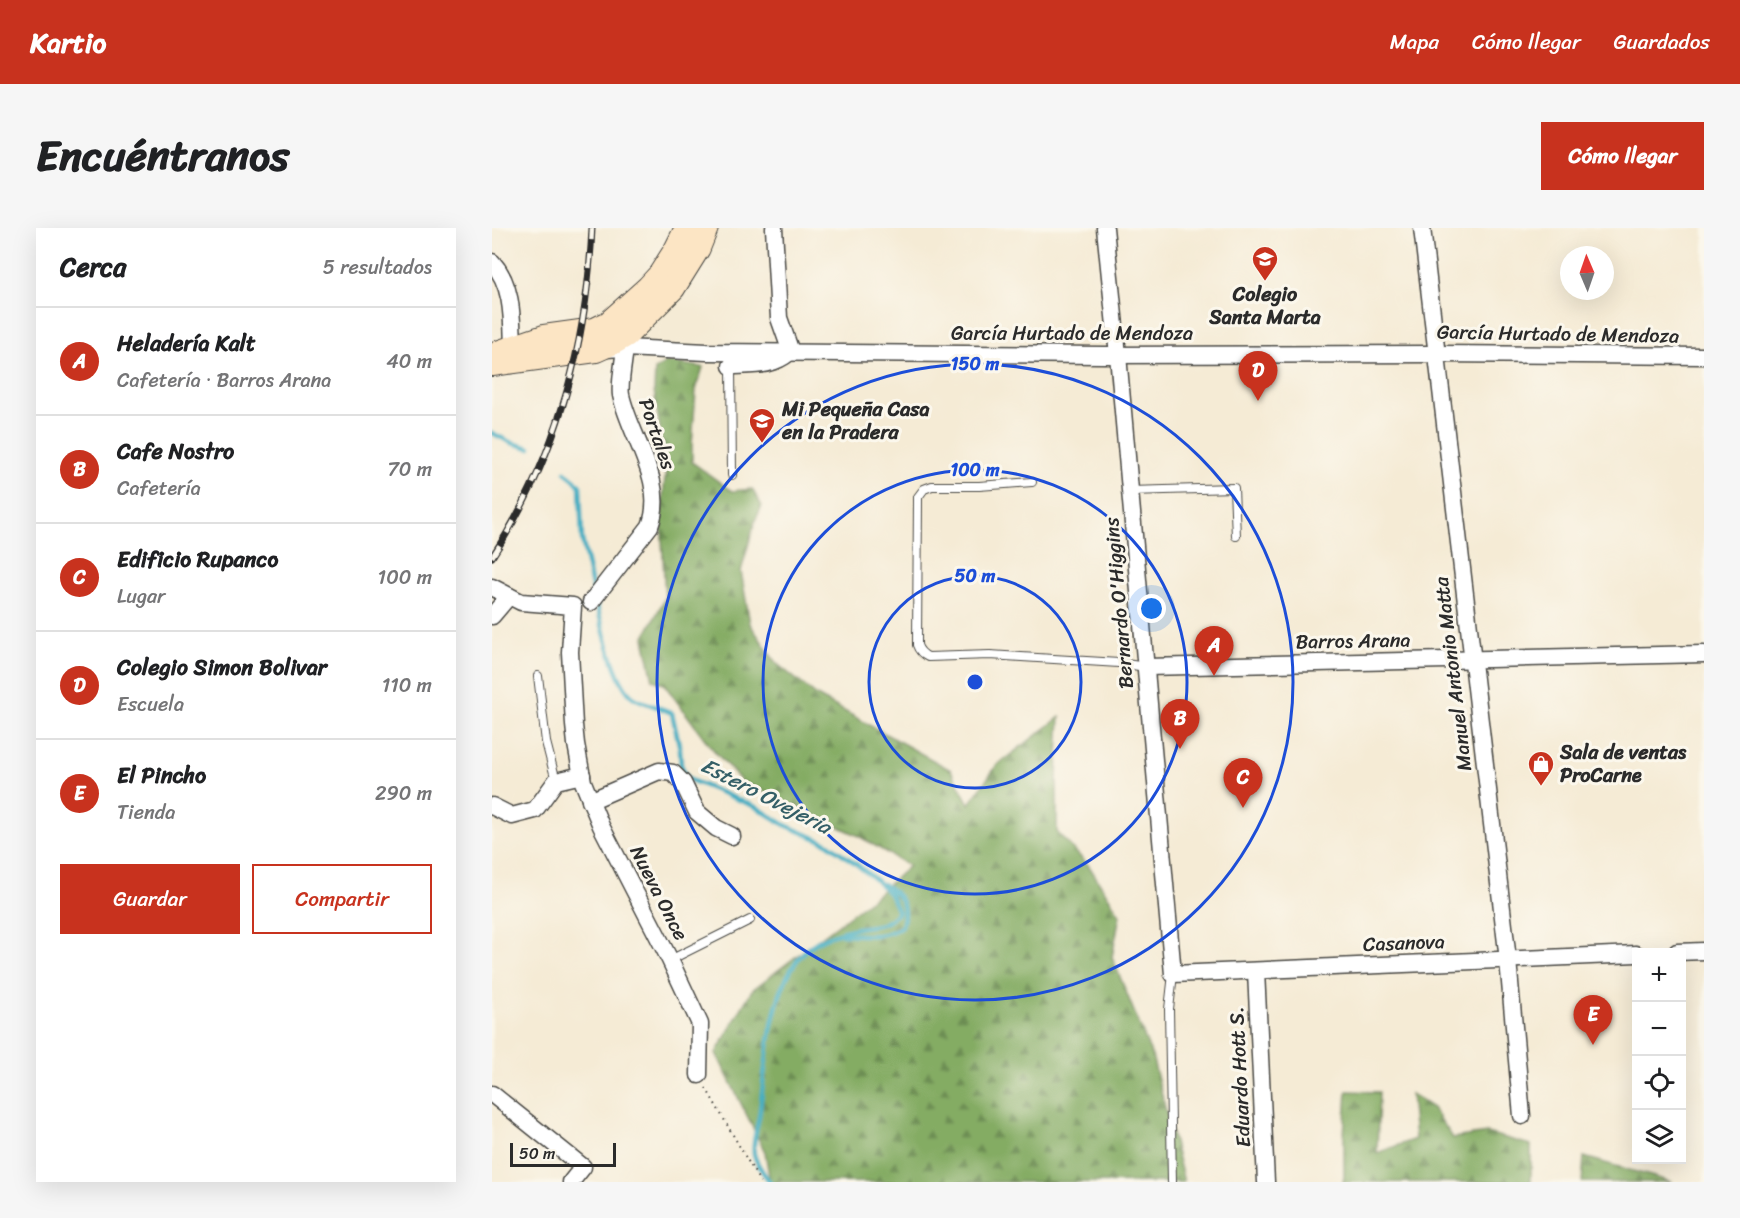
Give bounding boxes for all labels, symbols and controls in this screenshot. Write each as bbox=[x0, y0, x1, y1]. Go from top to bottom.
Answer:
text: Kartio bbox=[30, 18, 106, 67]
text: Mapa bbox=[1390, 23, 1439, 61]
text: Cómo llegar bbox=[1472, 23, 1581, 61]
text: Guardados bbox=[1614, 23, 1710, 61]
text: Encuéntranos bbox=[36, 119, 289, 193]
button: Cómo llegar bbox=[1541, 122, 1704, 190]
text: Cerca bbox=[60, 244, 126, 290]
school or university icon: Colegio Santa Marta bbox=[1250, 244, 1280, 282]
north arrow bbox=[1560, 246, 1614, 300]
text: 5 resultados bbox=[323, 250, 432, 285]
place label: Colegio Santa Marta bbox=[1208, 277, 1321, 335]
street label: García Hurtado de Mendoza bbox=[1437, 314, 1679, 354]
street label: García Hurtado de Mendoza bbox=[951, 316, 1193, 351]
text: Heladería Kalt bbox=[117, 324, 256, 363]
text: A bbox=[73, 344, 86, 379]
text: 40 m bbox=[386, 344, 432, 379]
text: 150 m bbox=[951, 348, 999, 380]
pin: D bbox=[1238, 352, 1278, 401]
text: Cafetería · Barros Arana bbox=[117, 363, 331, 398]
place label: Mi Pequeña Casa en la Pradera bbox=[781, 392, 930, 450]
street label: Portales bbox=[628, 393, 686, 475]
school or university icon: Mi Pequeña Casa en la Pradera bbox=[747, 406, 777, 444]
text: Cafe Nostro bbox=[117, 432, 234, 471]
text: B bbox=[73, 452, 86, 487]
text: 70 m bbox=[387, 452, 432, 487]
text: 100 m bbox=[951, 454, 1000, 486]
text: Cafetería bbox=[117, 471, 201, 506]
street label: Bernardo O'Higgins bbox=[1094, 515, 1144, 690]
text: Edificio Rupanco bbox=[117, 540, 278, 579]
text: C bbox=[73, 560, 86, 595]
text: 100 m bbox=[378, 560, 432, 595]
text: 50 m bbox=[955, 560, 996, 592]
street label: Manuel Antonio Matta bbox=[1424, 574, 1482, 773]
text: Lugar bbox=[117, 579, 165, 614]
your location bbox=[1137, 594, 1166, 623]
street label: Barros Arana bbox=[1295, 623, 1411, 659]
pin: A bbox=[1194, 626, 1234, 676]
text: Colegio Simon Bolivar bbox=[117, 648, 327, 687]
text: D bbox=[74, 668, 85, 703]
text: 110 m bbox=[382, 668, 432, 703]
centre of rings bbox=[965, 672, 985, 692]
text: Escuela bbox=[117, 687, 184, 722]
pin: B bbox=[1160, 700, 1200, 749]
place label: Sala de ventas ProCarne bbox=[1559, 735, 1687, 793]
water label: Estero Ovejeria bbox=[694, 747, 840, 846]
shop icon: Sala de ventas ProCarne bbox=[1526, 749, 1556, 787]
text: El Pincho bbox=[117, 756, 206, 795]
pin: C bbox=[1224, 758, 1263, 808]
text: E bbox=[74, 776, 85, 811]
text: 290 m bbox=[375, 776, 432, 811]
text: Tienda bbox=[117, 795, 175, 830]
street label: Nueva Once bbox=[620, 839, 698, 947]
button: Guardar bbox=[60, 864, 240, 934]
button: Compartir bbox=[252, 864, 432, 934]
street label: Casanova bbox=[1363, 924, 1445, 962]
map controls bbox=[1632, 948, 1686, 1164]
button: + bbox=[1632, 948, 1686, 1002]
pin: E bbox=[1574, 996, 1612, 1045]
button: − bbox=[1632, 1002, 1686, 1056]
street label: Eduardo Hott S. bbox=[1219, 1006, 1261, 1148]
button: locate bbox=[1632, 1056, 1686, 1110]
button: layers bbox=[1632, 1110, 1686, 1164]
text: 50 m bbox=[519, 1139, 555, 1168]
scale bar bbox=[510, 1140, 616, 1168]

